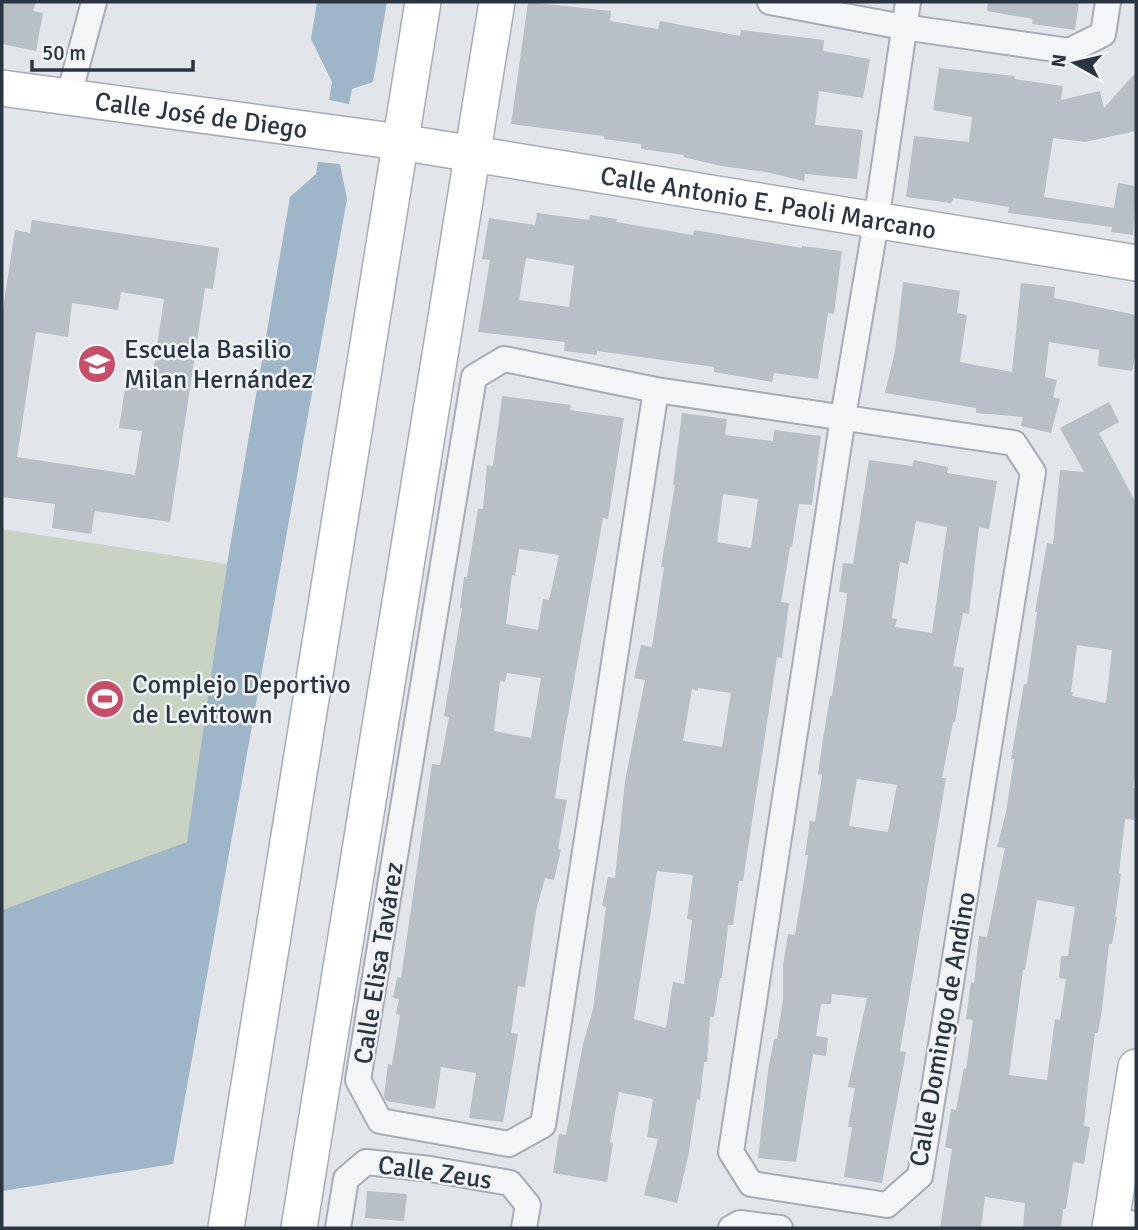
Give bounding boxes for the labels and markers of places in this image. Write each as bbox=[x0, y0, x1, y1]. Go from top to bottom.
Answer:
place label: Escuela Basilio Milan Hernández bbox=[124, 334, 313, 396]
school or university icon: Escuela Basilio Milan Hernández bbox=[76, 343, 118, 385]
place label: Complejo Deportivo de Levittown bbox=[132, 669, 351, 731]
sports icon: Complejo Deportivo de Levittown bbox=[84, 678, 126, 720]

